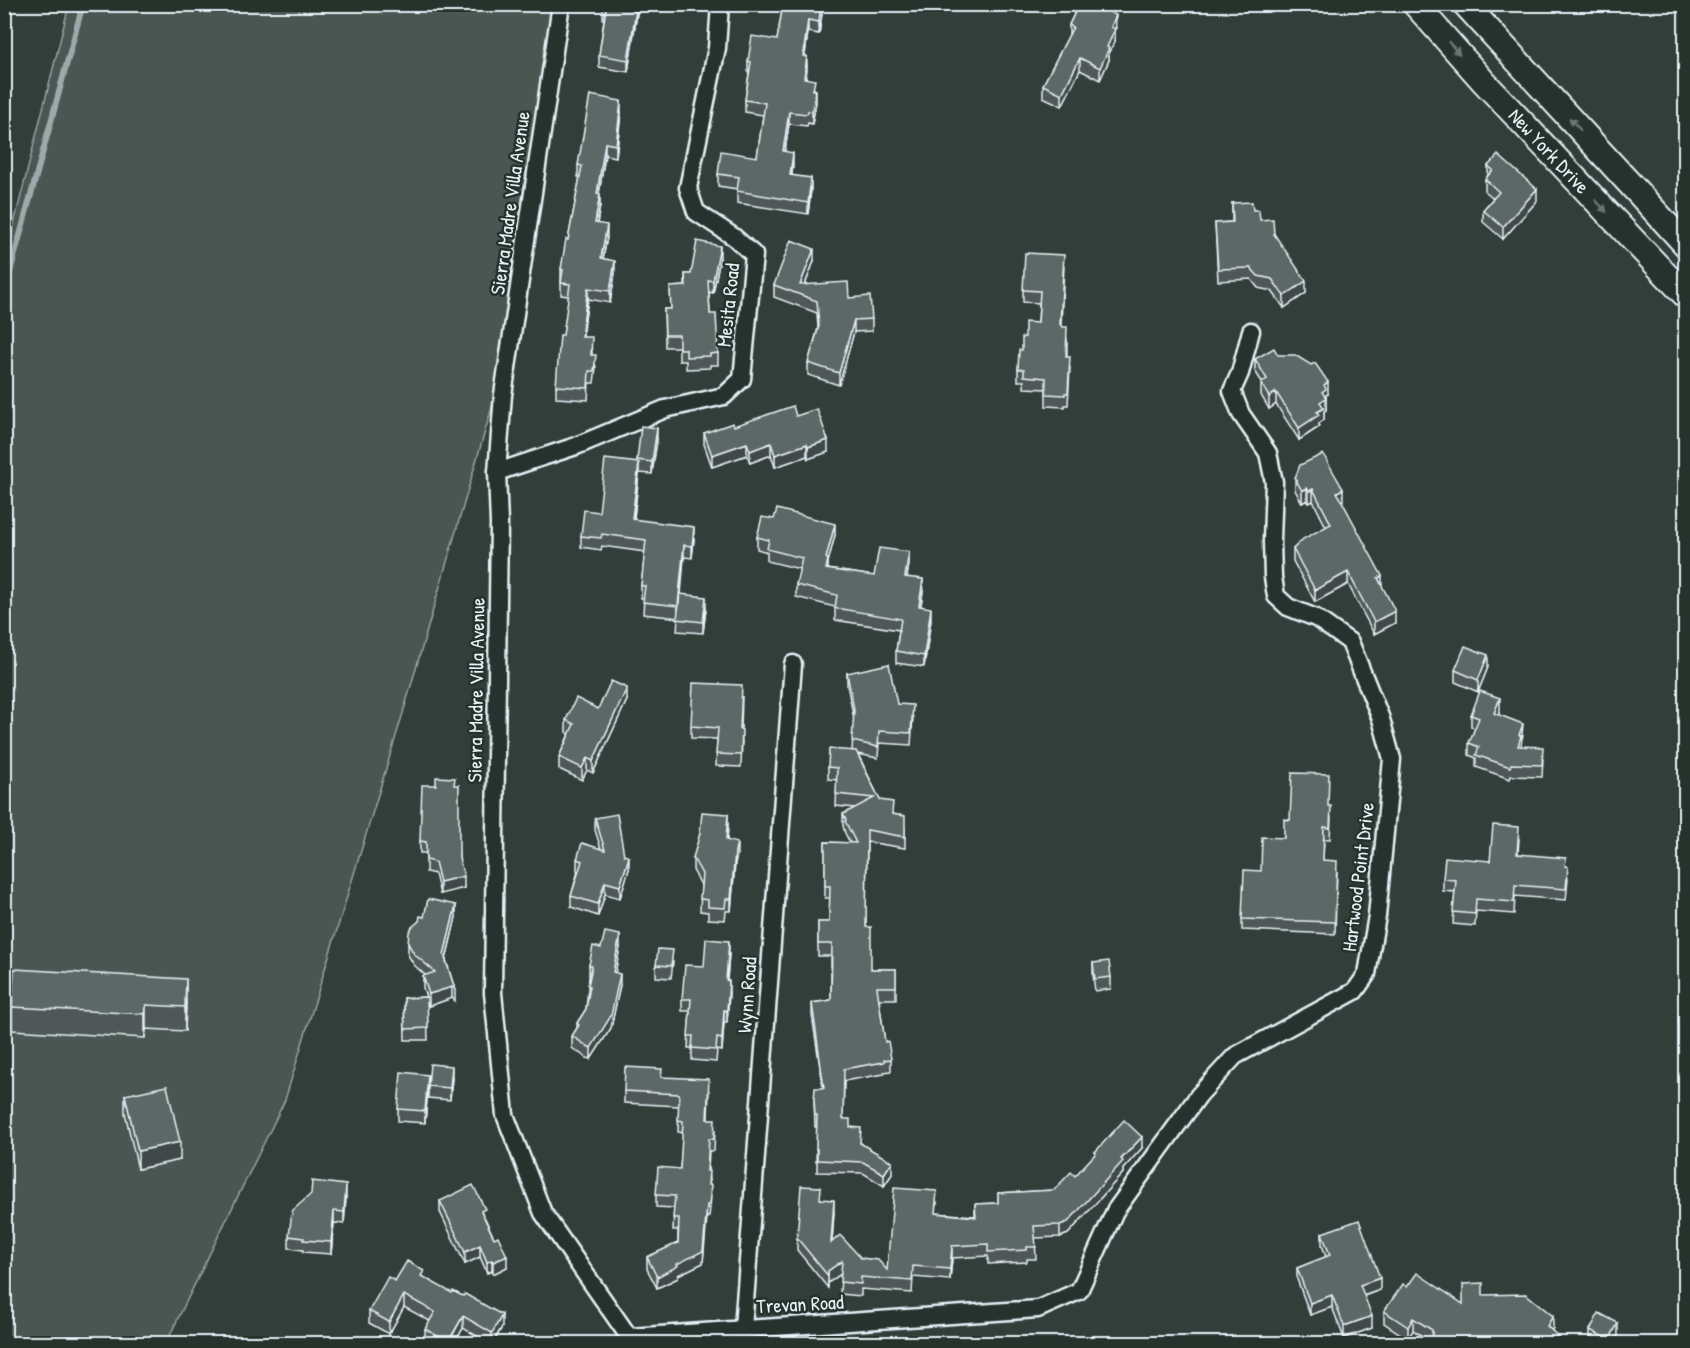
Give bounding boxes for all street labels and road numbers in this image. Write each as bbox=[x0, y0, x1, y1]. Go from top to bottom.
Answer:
street label: New York Drive bbox=[1503, 102, 1596, 199]
street label: Sierra Madre Villa Avenue bbox=[483, 110, 536, 296]
street label: Mesita Road bbox=[710, 261, 745, 348]
street label: Sierra Madre Villa Avenue bbox=[460, 597, 491, 783]
street label: Hartwood Point Drive bbox=[1335, 801, 1380, 953]
street label: Wynn Road bbox=[730, 956, 763, 1034]
street label: Trevan Road bbox=[756, 1288, 844, 1319]

